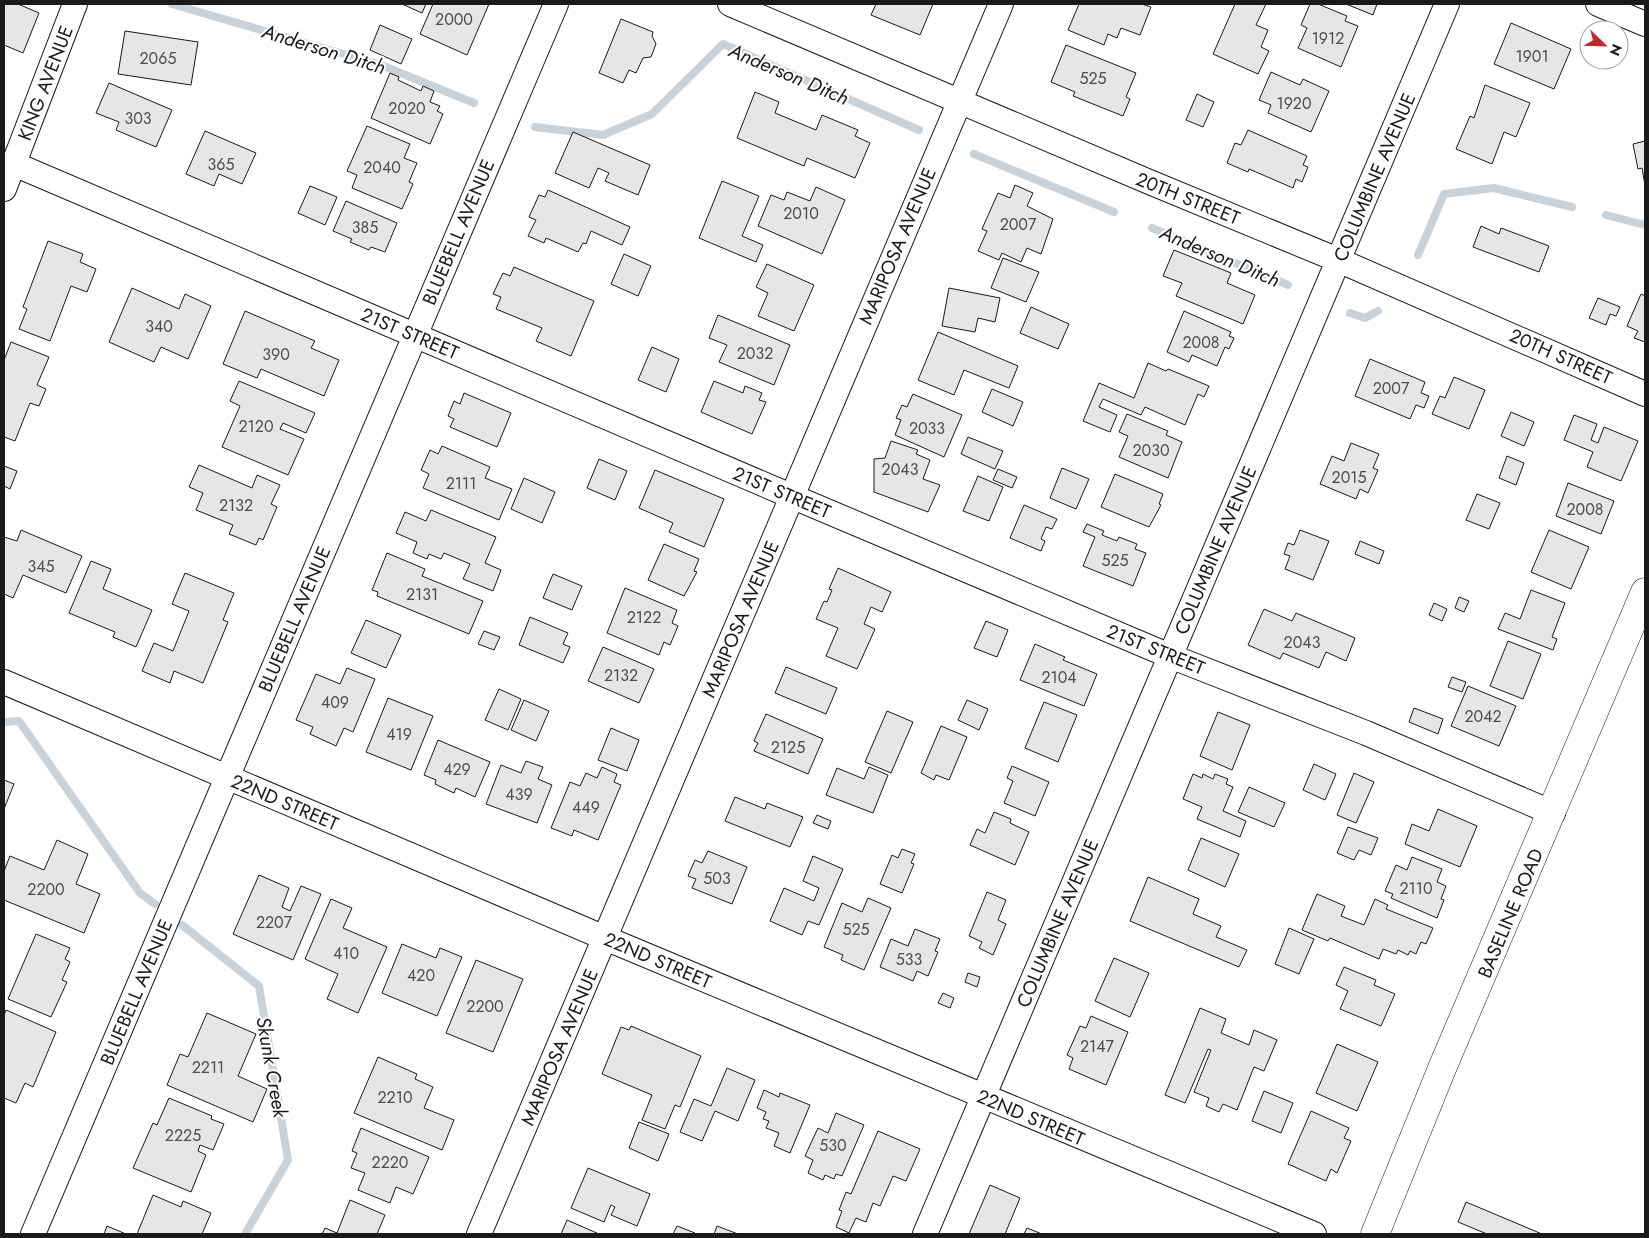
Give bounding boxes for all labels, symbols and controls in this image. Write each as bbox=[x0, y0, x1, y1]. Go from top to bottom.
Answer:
house number: 2000 bbox=[435, 8, 473, 31]
water label: Anderson Ditch bbox=[258, 17, 389, 82]
north arrow bbox=[1579, 20, 1629, 70]
street label: KING AVENUE bbox=[11, 22, 80, 145]
house number: 1912 bbox=[1312, 27, 1344, 50]
water label: Anderson Ditch bbox=[723, 36, 853, 113]
text: N bbox=[1605, 41, 1627, 59]
house number: 1901 bbox=[1515, 45, 1549, 68]
house number: 2065 bbox=[140, 47, 176, 70]
house number: 525 bbox=[1079, 67, 1107, 90]
street label: COLUMBINE AVENUE bbox=[1327, 89, 1422, 266]
house number: 1920 bbox=[1276, 92, 1312, 115]
house number: 2020 bbox=[388, 97, 426, 120]
house number: 303 bbox=[124, 107, 152, 130]
house number: 365 bbox=[208, 153, 234, 176]
street label: BLUEBELL AVENUE bbox=[416, 155, 501, 309]
house number: 2040 bbox=[363, 156, 401, 179]
street label: MARIPOSA AVENUE bbox=[852, 164, 943, 329]
street label: 20TH STREET bbox=[1132, 165, 1244, 232]
house number: 2010 bbox=[783, 202, 819, 225]
house number: 2007 bbox=[1000, 213, 1037, 236]
house number: 385 bbox=[352, 216, 378, 239]
water label: Anderson Ditch bbox=[1154, 218, 1284, 295]
street label: 21ST STREET bbox=[357, 301, 463, 366]
house number: 340 bbox=[145, 315, 173, 338]
street label: 20TH STREET bbox=[1505, 322, 1617, 391]
house number: 2008 bbox=[1182, 331, 1220, 354]
house number: 2032 bbox=[737, 342, 773, 365]
house number: 390 bbox=[262, 343, 290, 366]
house number: 2007 bbox=[1373, 377, 1410, 400]
house number: 2120 bbox=[238, 415, 274, 438]
house number: 2033 bbox=[909, 417, 945, 440]
house number: 2030 bbox=[1132, 439, 1170, 462]
house number: 2043 bbox=[882, 458, 919, 481]
street label: 21ST STREET bbox=[729, 460, 835, 525]
street label: COLUMBINE AVENUE bbox=[1168, 462, 1263, 639]
house number: 2015 bbox=[1332, 466, 1366, 489]
house number: 2111 bbox=[446, 472, 476, 495]
house number: 2132 bbox=[219, 494, 253, 517]
house number: 2008 bbox=[1566, 498, 1604, 521]
street label: MARIPOSA AVENUE bbox=[695, 537, 786, 702]
street label: BLUEBELL AVENUE bbox=[252, 542, 337, 696]
house number: 525 bbox=[1101, 549, 1129, 572]
house number: 345 bbox=[27, 555, 55, 578]
house number: 2131 bbox=[406, 583, 438, 606]
house number: 2122 bbox=[627, 606, 661, 629]
street label: 21ST STREET bbox=[1103, 617, 1209, 682]
house number: 2043 bbox=[1284, 631, 1321, 654]
house number: 2132 bbox=[604, 664, 638, 687]
house number: 2104 bbox=[1041, 666, 1077, 689]
house number: 409 bbox=[321, 691, 349, 714]
house number: 2042 bbox=[1464, 705, 1502, 728]
house number: 419 bbox=[386, 723, 412, 746]
house number: 2125 bbox=[771, 736, 805, 759]
house number: 429 bbox=[443, 758, 471, 781]
street label: 22ND STREET bbox=[227, 768, 343, 837]
house number: 439 bbox=[505, 783, 533, 806]
house number: 449 bbox=[572, 796, 600, 819]
street label: COLUMBINE AVENUE bbox=[1010, 835, 1105, 1012]
street label: BASELINE ROAD bbox=[1471, 844, 1550, 982]
house number: 503 bbox=[703, 867, 731, 890]
house number: 2110 bbox=[1399, 877, 1433, 900]
house number: 2200 bbox=[27, 878, 65, 901]
house number: 2207 bbox=[256, 911, 293, 934]
street label: BLUEBELL AVENUE bbox=[94, 915, 179, 1069]
house number: 525 bbox=[842, 918, 870, 941]
street label: 22ND STREET bbox=[600, 926, 716, 995]
house number: 410 bbox=[333, 942, 359, 965]
house number: 533 bbox=[896, 948, 923, 971]
house number: 420 bbox=[407, 964, 435, 987]
street label: MARIPOSA AVENUE bbox=[514, 965, 605, 1130]
house number: 2200 bbox=[466, 995, 504, 1018]
water label: Skunk Creek bbox=[248, 1014, 295, 1121]
house number: 2147 bbox=[1080, 1035, 1115, 1058]
house number: 2211 bbox=[192, 1056, 224, 1079]
street label: 22ND STREET bbox=[973, 1083, 1089, 1152]
house number: 2210 bbox=[377, 1086, 413, 1109]
house number: 2225 bbox=[165, 1124, 201, 1147]
house number: 530 bbox=[819, 1134, 847, 1157]
house number: 2220 bbox=[372, 1151, 408, 1174]

